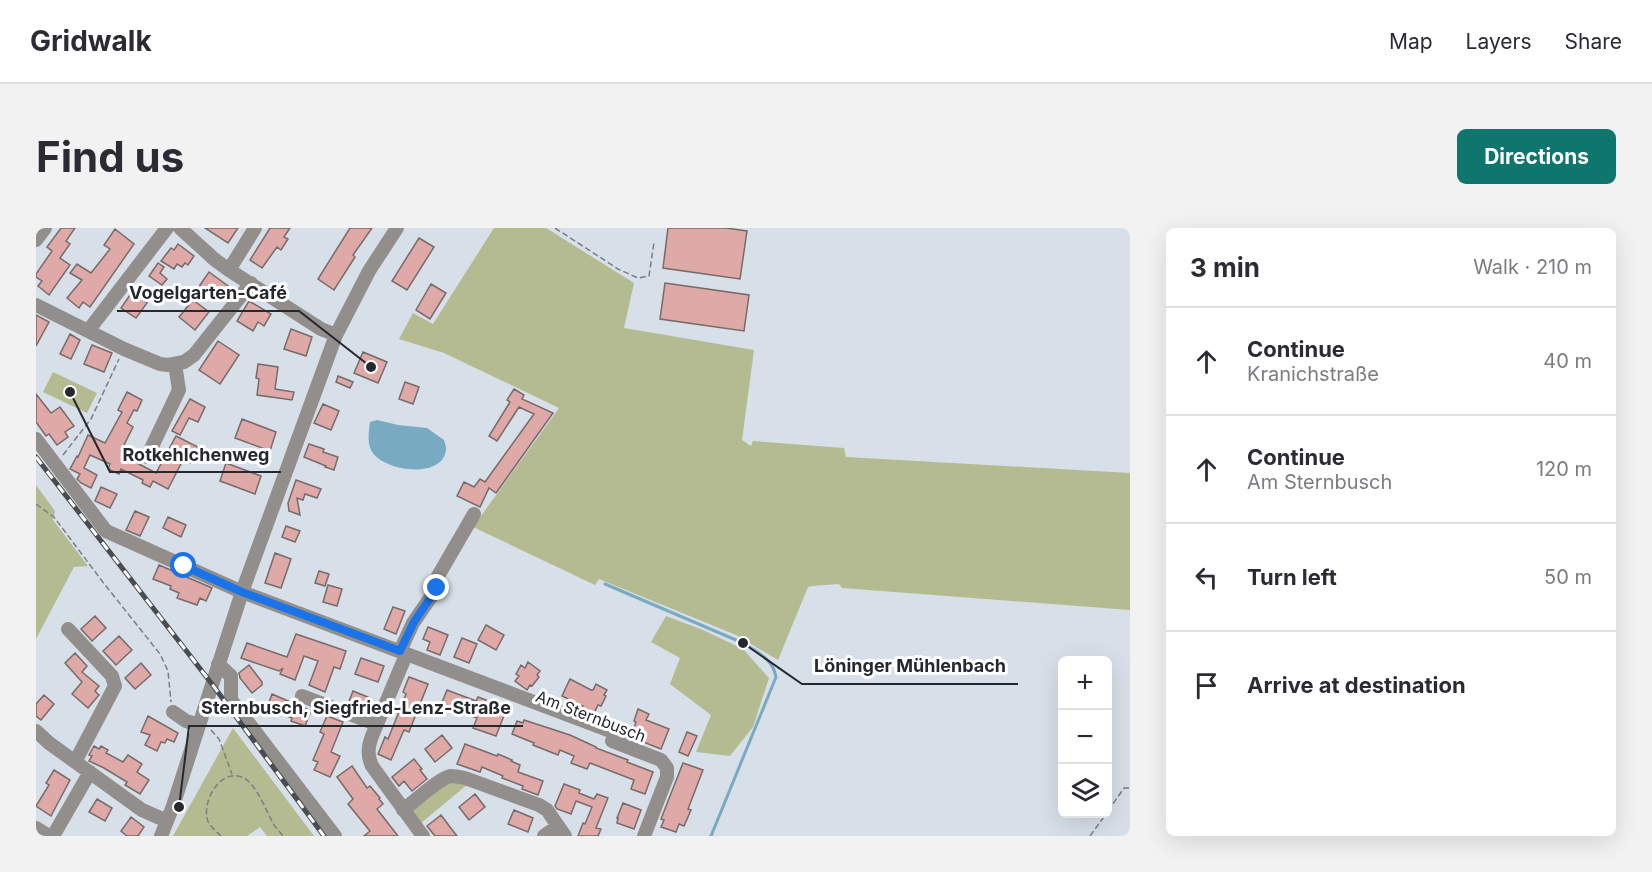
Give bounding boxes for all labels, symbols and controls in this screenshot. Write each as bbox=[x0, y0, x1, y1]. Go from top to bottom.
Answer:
text: Gridwalk bbox=[30, 24, 152, 58]
text: Map bbox=[1389, 29, 1433, 54]
text: Layers bbox=[1466, 29, 1532, 54]
text: Share bbox=[1565, 29, 1622, 54]
button: Directions bbox=[1457, 129, 1616, 184]
text: Find us bbox=[36, 131, 184, 182]
text: 3 min bbox=[1190, 252, 1260, 283]
text: Walk · 210 m bbox=[1473, 255, 1592, 279]
callout: Vogelgarten-Café bbox=[117, 275, 299, 311]
text: Vogelgarten-Café bbox=[129, 282, 287, 303]
text: Continue bbox=[1247, 336, 1345, 362]
icon: ahead bbox=[1190, 345, 1223, 378]
text: 40 m bbox=[1543, 349, 1592, 373]
text: Kranichstraße bbox=[1247, 362, 1379, 386]
callout: Rotkehlchenweg bbox=[110, 436, 281, 472]
text: Rotkehlchenweg bbox=[123, 444, 270, 465]
text: Continue bbox=[1247, 444, 1345, 470]
icon: ahead bbox=[1190, 453, 1223, 486]
text: 120 m bbox=[1536, 457, 1592, 481]
text: Am Sternbusch bbox=[1247, 470, 1392, 494]
route start bbox=[170, 552, 196, 578]
icon: left bbox=[1190, 561, 1223, 594]
text: Turn left bbox=[1247, 564, 1337, 590]
text: 50 m bbox=[1544, 565, 1592, 589]
route end bbox=[423, 574, 449, 600]
callout: Löninger Mühlenbach bbox=[802, 648, 1018, 684]
text: Löninger Mühlenbach bbox=[814, 655, 1006, 676]
map controls bbox=[1058, 656, 1112, 818]
button: + bbox=[1058, 656, 1112, 710]
icon: arrive bbox=[1190, 669, 1223, 702]
text: Arrive at destination bbox=[1247, 672, 1466, 698]
street label: Am Sternbusch bbox=[533, 686, 649, 746]
callout: Sternbusch, Siegfried-Lenz-Straße bbox=[189, 690, 523, 726]
text: Sternbusch, Siegfried-Lenz-Straße bbox=[201, 697, 511, 718]
button: − bbox=[1058, 710, 1112, 764]
button: layers bbox=[1058, 764, 1112, 818]

